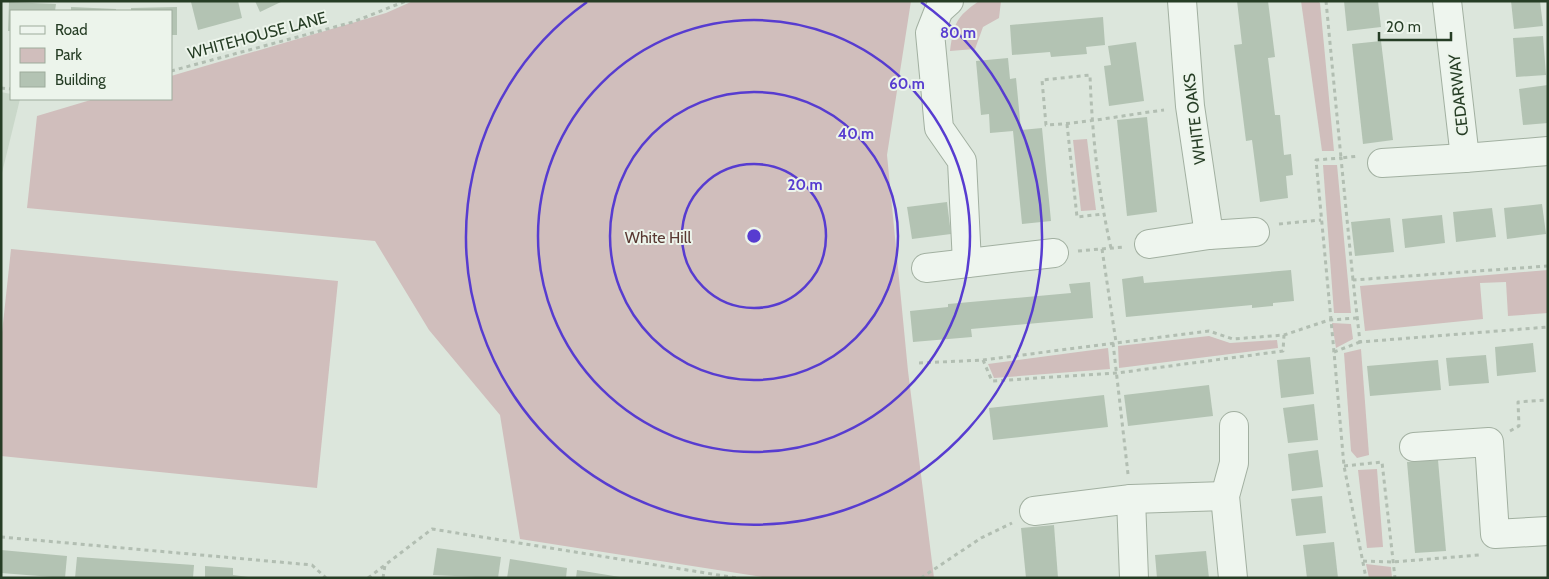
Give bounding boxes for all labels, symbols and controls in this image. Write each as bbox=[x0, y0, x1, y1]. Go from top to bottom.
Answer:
street label: WHITEHOUSE LANE bbox=[186, 8, 329, 63]
legend bbox=[10, 10, 172, 100]
scale bar bbox=[1379, 10, 1452, 42]
text: 20 m bbox=[1386, 18, 1421, 36]
text: Road bbox=[55, 21, 88, 39]
text: 80 m bbox=[940, 24, 976, 42]
text: Park bbox=[55, 46, 82, 64]
street label: CEDARWAY bbox=[1445, 52, 1472, 137]
text: Building bbox=[55, 71, 106, 89]
street label: WHITE OAKS bbox=[1179, 72, 1210, 166]
text: 60 m bbox=[889, 75, 925, 93]
text: 40 m bbox=[838, 125, 874, 143]
text: 20 m bbox=[788, 176, 822, 194]
centre of rings bbox=[745, 227, 763, 245]
park label: White Hill bbox=[625, 228, 691, 247]

